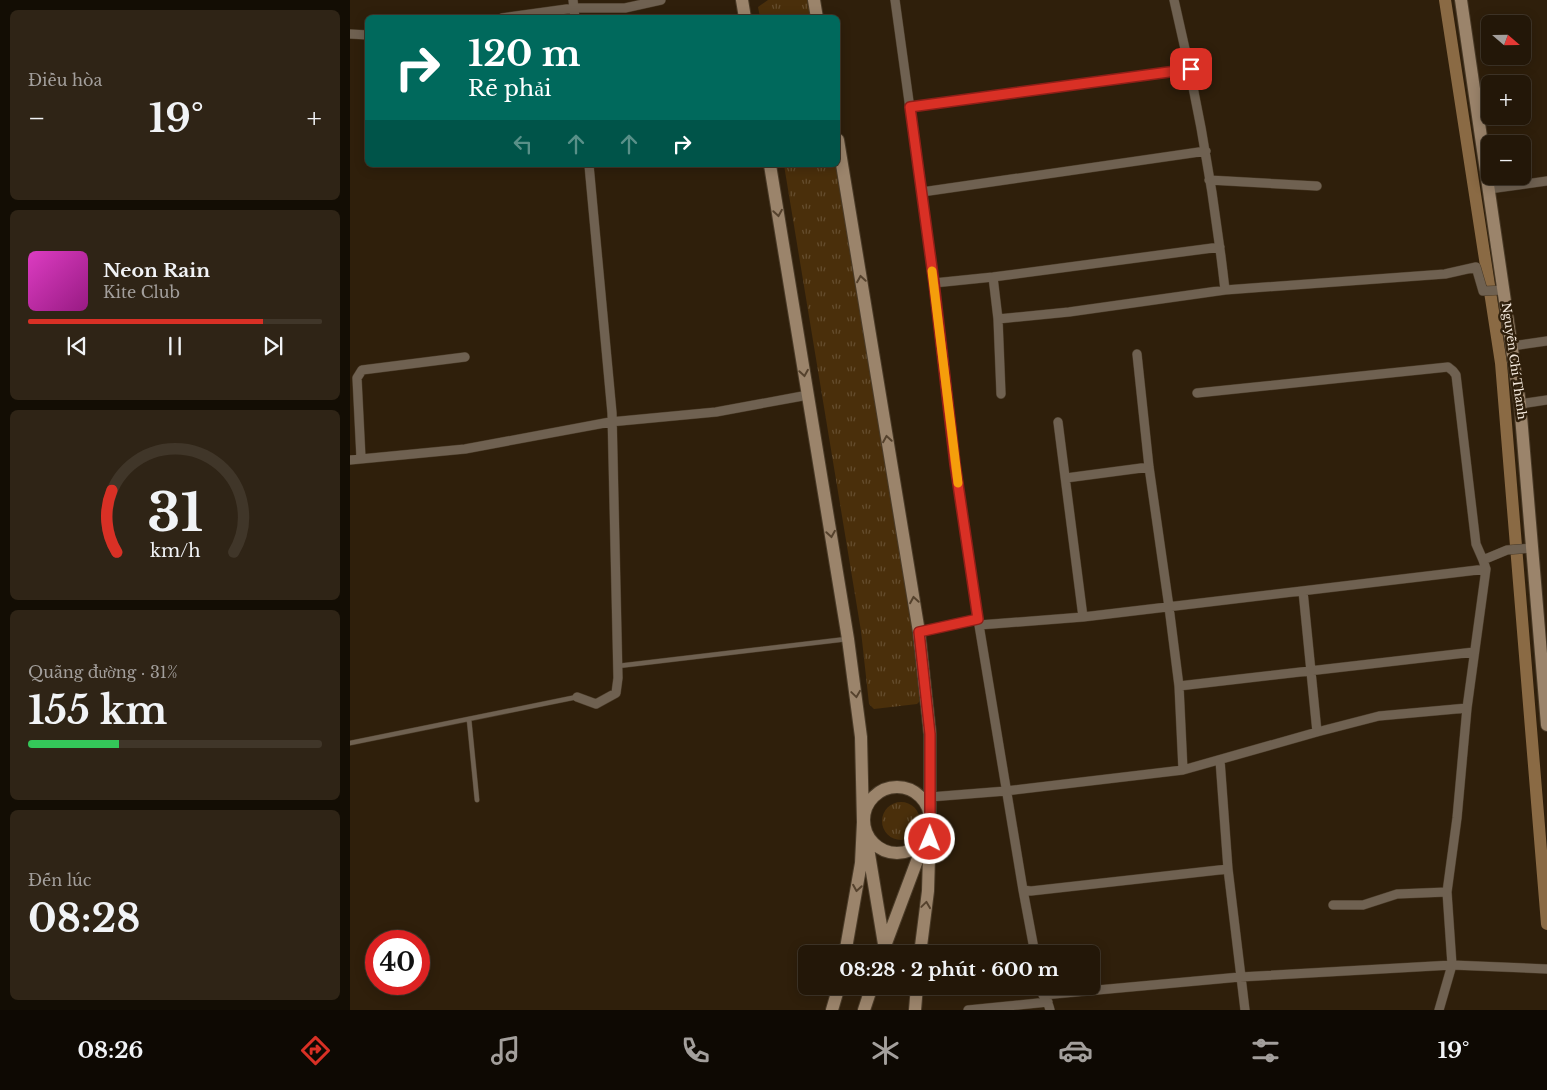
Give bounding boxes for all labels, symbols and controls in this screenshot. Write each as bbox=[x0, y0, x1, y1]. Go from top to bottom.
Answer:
north arrow bbox=[1481, 15, 1531, 65]
map controls bbox=[1481, 15, 1531, 185]
text: 120 m bbox=[468, 32, 581, 75]
icon: right bbox=[385, 35, 450, 100]
pin bbox=[1170, 48, 1212, 90]
icon: arrive bbox=[1177, 55, 1205, 83]
text: Điều hòa bbox=[28, 70, 102, 90]
text: Rẽ phải bbox=[468, 75, 551, 102]
button: + bbox=[1481, 75, 1531, 125]
text: 19° bbox=[149, 95, 204, 142]
text: − bbox=[28, 101, 46, 136]
text: + bbox=[307, 101, 322, 136]
icon: left bbox=[509, 130, 537, 158]
icon: ahead bbox=[562, 130, 590, 158]
icon: ahead bbox=[615, 130, 643, 158]
icon: right bbox=[668, 130, 696, 158]
button: − bbox=[1481, 135, 1531, 185]
one-way arrow bbox=[772, 209, 782, 217]
text: Neon Rain bbox=[103, 259, 210, 282]
one-way arrow bbox=[856, 275, 866, 283]
text: Kite Club bbox=[103, 282, 180, 302]
street label: Nguyễn Chí Thanh bbox=[1499, 302, 1530, 420]
icon: previous bbox=[63, 332, 91, 360]
icon: pause bbox=[161, 332, 189, 360]
icon: next bbox=[259, 332, 287, 360]
one-way arrow bbox=[799, 369, 809, 378]
one-way arrow bbox=[883, 435, 893, 444]
text: 31 bbox=[147, 481, 203, 545]
one-way arrow bbox=[825, 529, 835, 538]
text: km/h bbox=[150, 540, 200, 562]
one-way arrow bbox=[909, 595, 920, 603]
text: Quãng đường · 31% bbox=[28, 662, 178, 682]
text: 155 km bbox=[28, 687, 167, 734]
one-way arrow bbox=[850, 690, 860, 699]
position arrow bbox=[903, 812, 955, 864]
text: Đến lúc bbox=[28, 870, 91, 890]
one-way arrow bbox=[853, 883, 863, 892]
text: 08:28 bbox=[28, 895, 140, 942]
one-way arrow bbox=[920, 901, 931, 909]
speed limit sign: 40 bbox=[365, 930, 430, 995]
text: 08:28 · 2 phút · 600 m bbox=[839, 958, 1059, 981]
icon: directions bbox=[298, 1033, 333, 1068]
icon: music bbox=[488, 1033, 523, 1068]
icon: phone bbox=[678, 1033, 713, 1068]
icon: climate bbox=[868, 1033, 903, 1068]
icon: car bbox=[1058, 1033, 1093, 1068]
icon: filters bbox=[1248, 1033, 1283, 1068]
text: 08:26 bbox=[77, 1037, 143, 1064]
text: 19° bbox=[1438, 1037, 1469, 1064]

